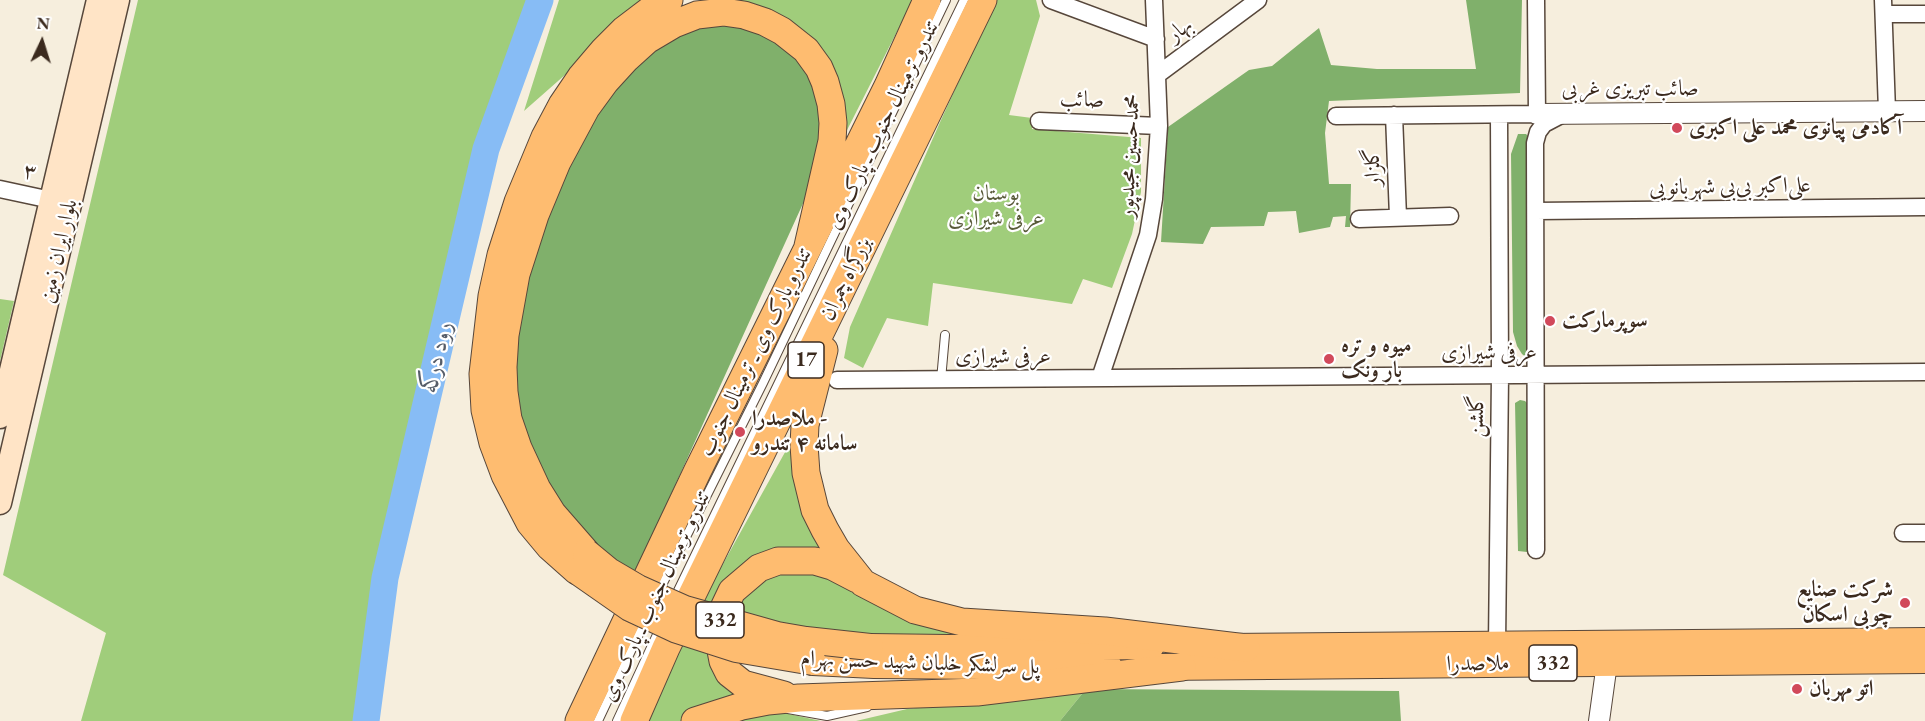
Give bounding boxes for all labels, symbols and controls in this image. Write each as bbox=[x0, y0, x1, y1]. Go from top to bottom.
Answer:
north arrow bbox=[12, 12, 72, 72]
street label: بهار bbox=[1162, 12, 1198, 48]
text: N bbox=[36, 13, 50, 34]
street label: تندرو ترمینال جنوب ـ پارک وی bbox=[821, 16, 945, 234]
street label: صائب تبریزی غربی bbox=[1561, 76, 1699, 102]
street label: صائب bbox=[1060, 86, 1104, 114]
street label: محمدحسین مجیدپور bbox=[1114, 93, 1146, 219]
place label: آکادمی پیانوی محمد علی‌ اکبری bbox=[1689, 115, 1902, 141]
marker: آکادمی پیانوی محمد علی‌ اکبری bbox=[1670, 121, 1684, 135]
street label: گلزار bbox=[1359, 147, 1387, 187]
street label: ۳ bbox=[21, 158, 39, 186]
street label: علی‌اکبر بی‌بی شهربانویی bbox=[1649, 172, 1811, 202]
park label: بوستان عرفی شیرازی bbox=[948, 181, 1044, 232]
street label: بلوار ایران زمین bbox=[34, 196, 84, 306]
street label: بزرگراه چمران bbox=[815, 233, 877, 325]
street label: تندرو پارک وی ـ ترمینال جنوب bbox=[694, 243, 818, 461]
place label: سوپرمارکت bbox=[1562, 308, 1648, 334]
marker: سوپرمارکت bbox=[1543, 314, 1557, 328]
water label: رود درکه bbox=[415, 319, 459, 395]
place label: میوه و تره بار ونک bbox=[1341, 333, 1412, 384]
street label: عرفی شیرازی bbox=[1441, 340, 1537, 366]
road number: 17 bbox=[788, 342, 824, 378]
street label: عرفی شیرازی bbox=[955, 344, 1051, 370]
marker: میوه و تره بار ونک bbox=[1322, 352, 1336, 366]
street label: گلشن bbox=[1463, 394, 1491, 438]
place label: ملاصدرا - سامانه ۴ تندرو bbox=[752, 406, 858, 458]
marker: ملاصدرا - سامانه ۴ تندرو bbox=[733, 425, 747, 439]
street label: تندرو ترمینال جنوب ـ پارک وی bbox=[595, 486, 717, 706]
place label: شرکت صنایع چوبی اسکان bbox=[1797, 577, 1893, 628]
marker: شرکت صنایع چوبی اسکان bbox=[1898, 596, 1912, 610]
road number: 332 bbox=[696, 602, 744, 638]
road number: 332 bbox=[1529, 645, 1577, 681]
street label: پل سرلشکر خلبان شهید حسن بهرام bbox=[800, 646, 1040, 680]
street label: ملاصدرا bbox=[1446, 650, 1510, 678]
place label: اتو مهربان bbox=[1809, 676, 1874, 702]
marker: اتو مهربان bbox=[1790, 682, 1804, 696]

